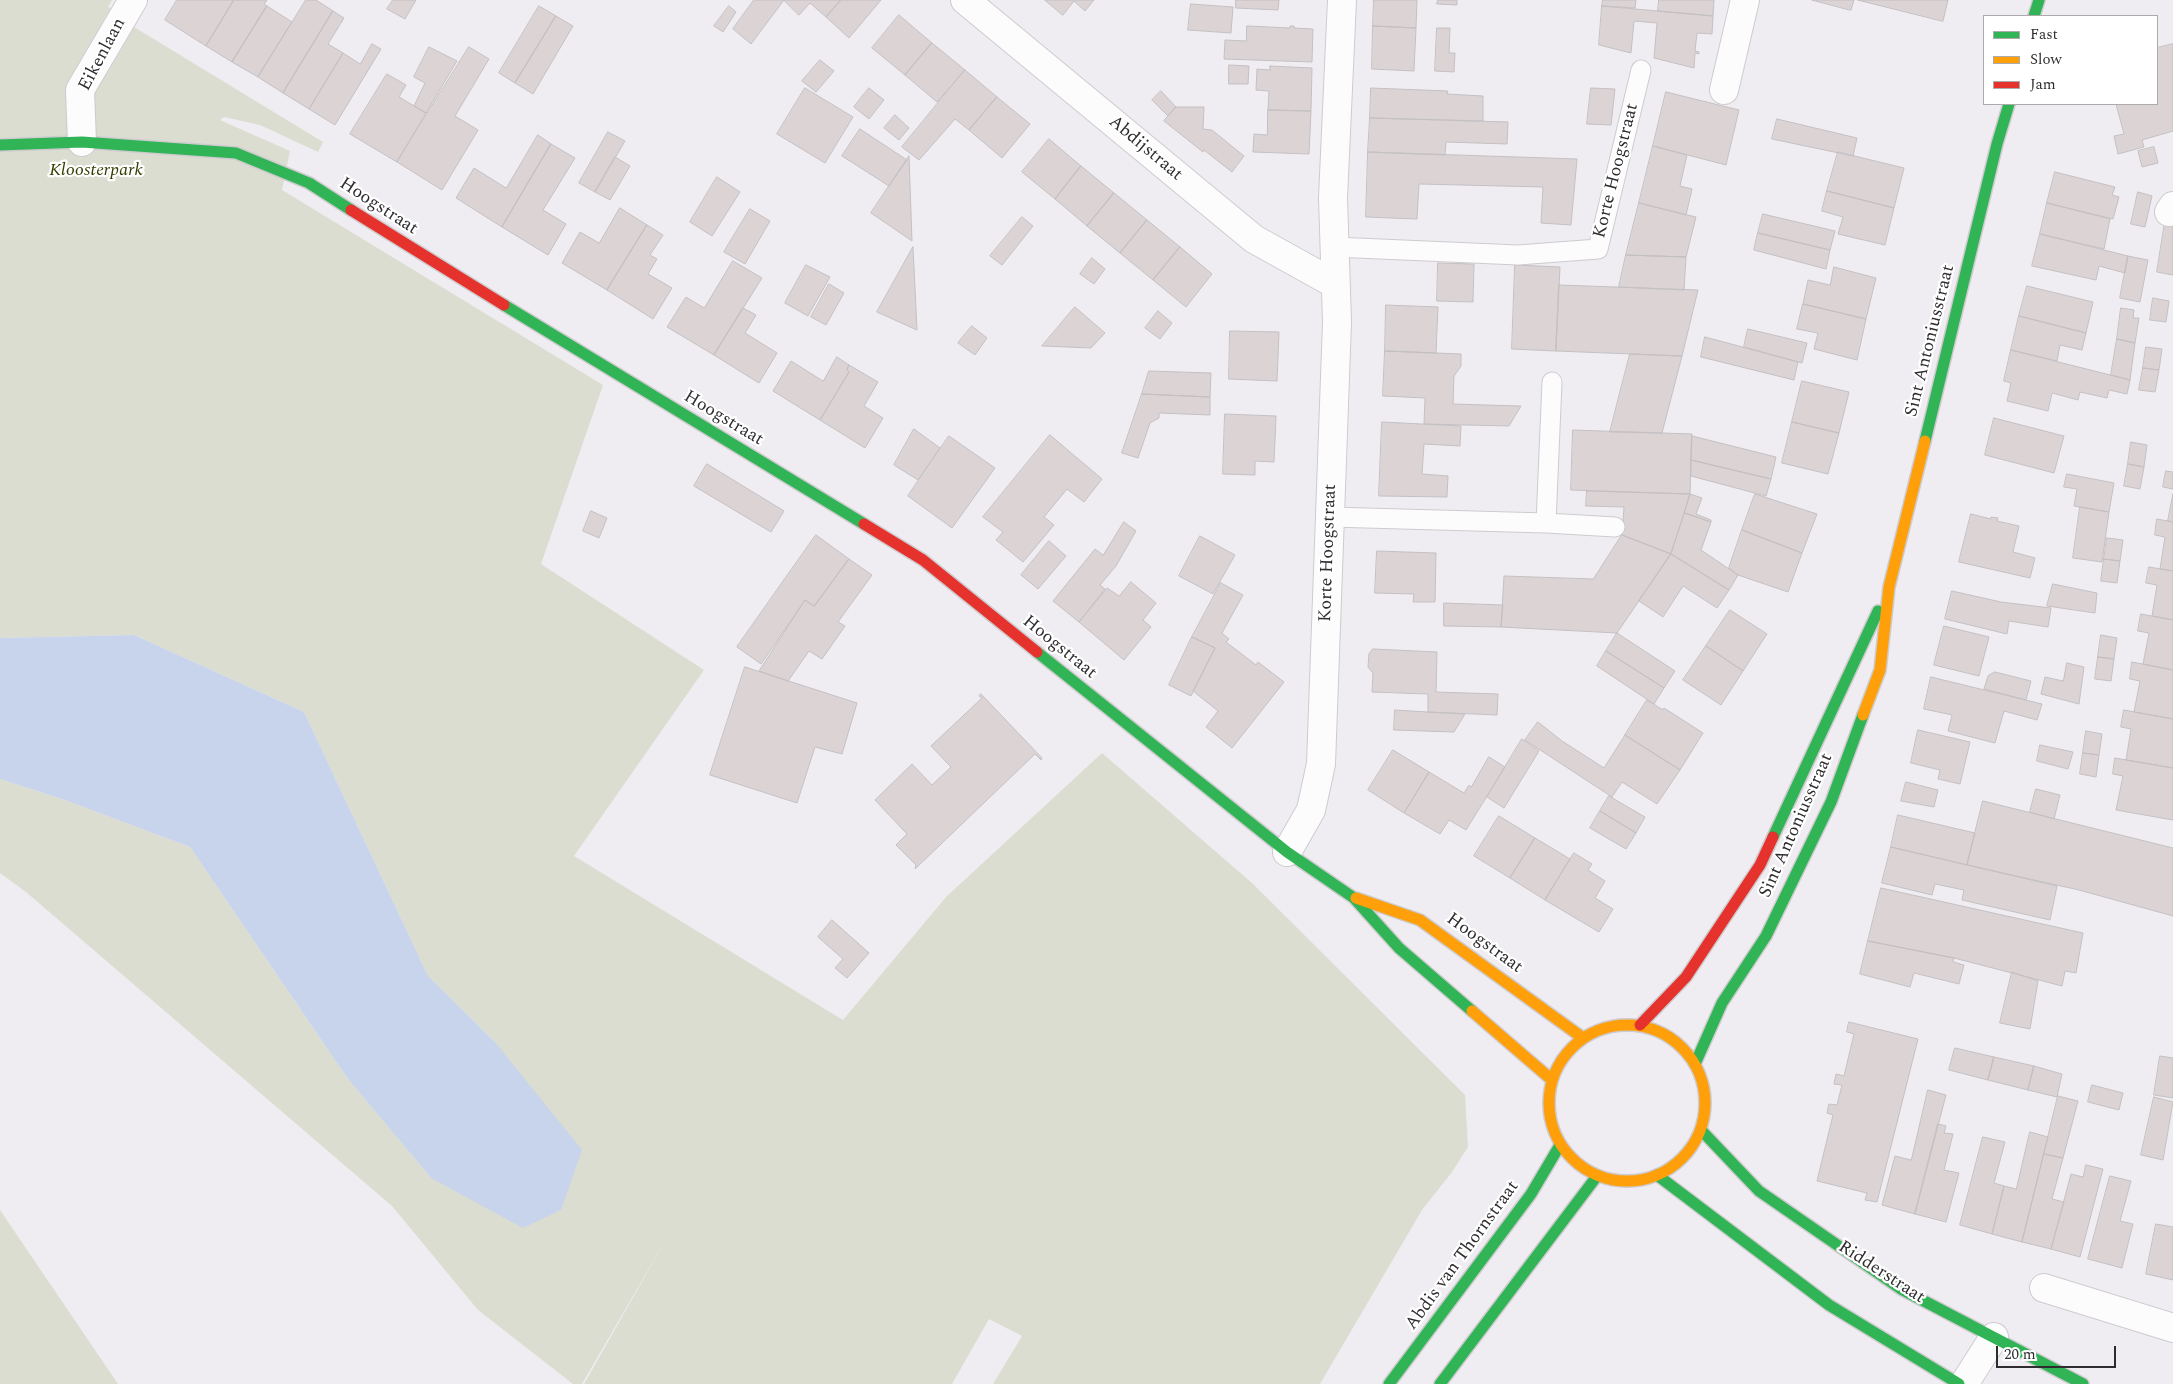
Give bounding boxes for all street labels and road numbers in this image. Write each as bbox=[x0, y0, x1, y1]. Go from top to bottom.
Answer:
street label: Eikenlaan bbox=[75, 15, 131, 95]
street label: Korte Hoogstraat bbox=[1590, 101, 1644, 241]
street label: Abdijstraat bbox=[1104, 112, 1186, 186]
street label: Hoogstraat bbox=[335, 174, 421, 240]
street label: Sint Antoniusstraat bbox=[1902, 263, 1960, 419]
street label: Hoogstraat bbox=[679, 387, 767, 451]
street label: Korte Hoogstraat bbox=[1316, 484, 1342, 622]
street label: Hoogstraat bbox=[1018, 612, 1100, 684]
street label: Sint Antoniusstraat bbox=[1755, 750, 1839, 902]
street label: Hoogstraat bbox=[1442, 909, 1526, 979]
street label: Abdis van Thornstraat bbox=[1402, 1177, 1524, 1335]
street label: Ridderstraat bbox=[1834, 1237, 1928, 1309]

